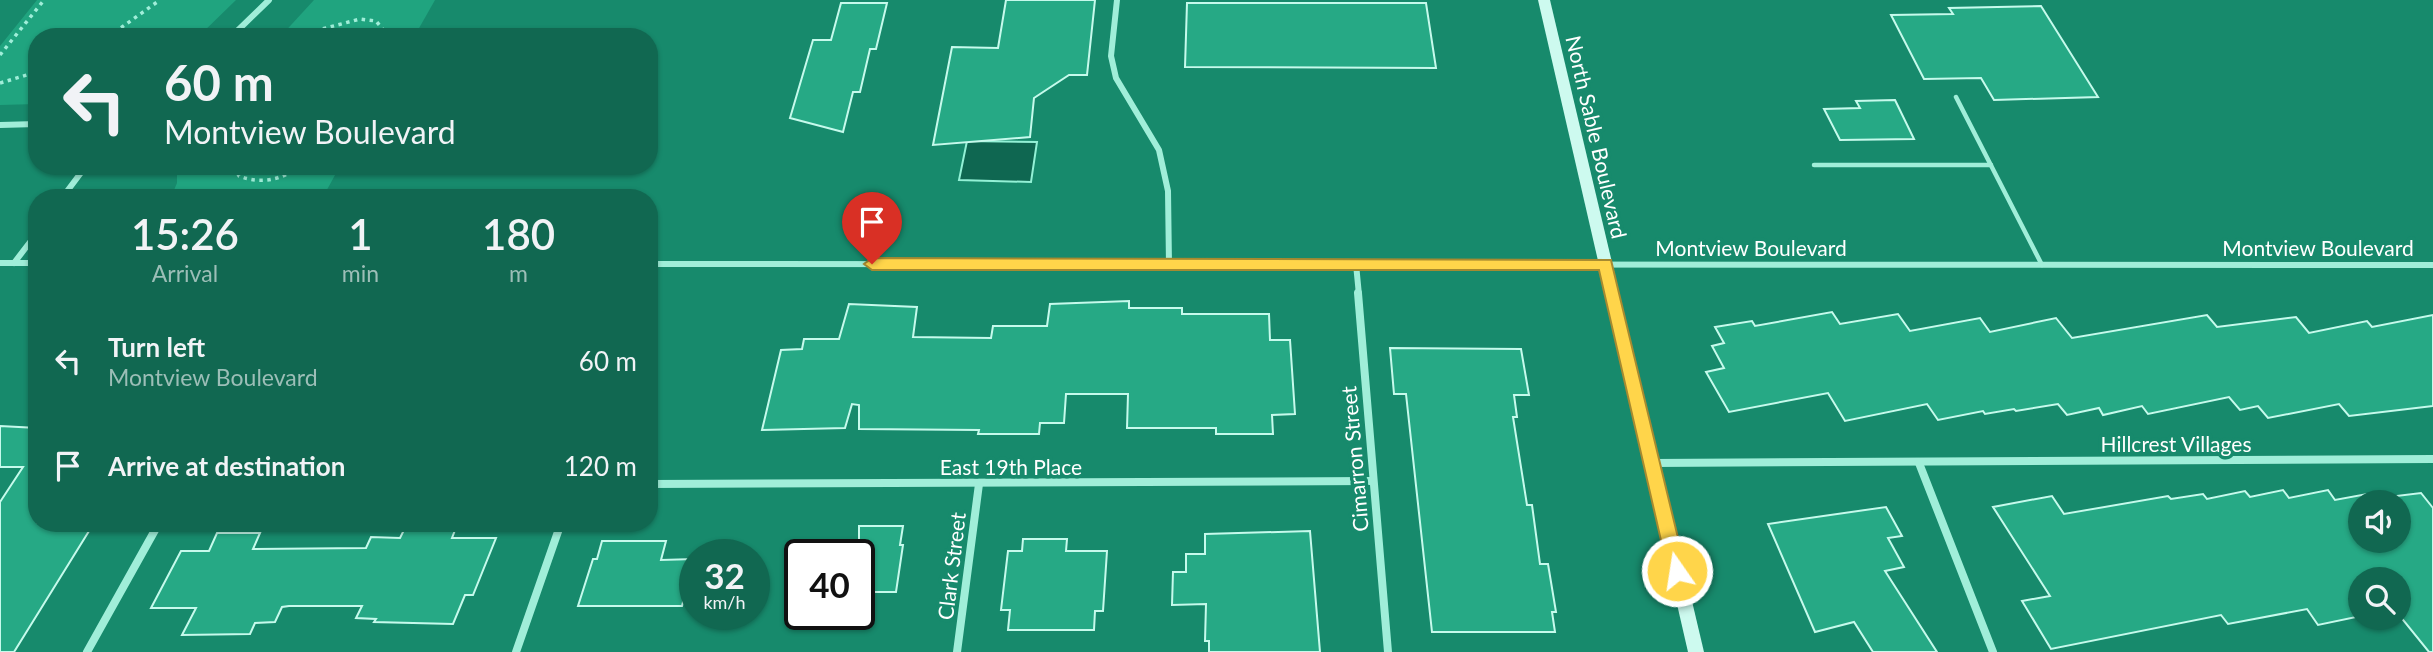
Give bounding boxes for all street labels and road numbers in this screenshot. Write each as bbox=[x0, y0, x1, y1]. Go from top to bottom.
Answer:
street label: North Sable Boulevard bbox=[1561, 33, 1633, 241]
street label: Montview Boulevard bbox=[1655, 235, 1847, 260]
street label: Montview Boulevard bbox=[2222, 235, 2414, 260]
street label: Cimarron Street bbox=[1335, 385, 1373, 533]
street label: Hillcrest Villages bbox=[2101, 431, 2251, 456]
street label: East 19th Place bbox=[940, 454, 1082, 479]
street label: Clark Street bbox=[932, 510, 970, 621]

